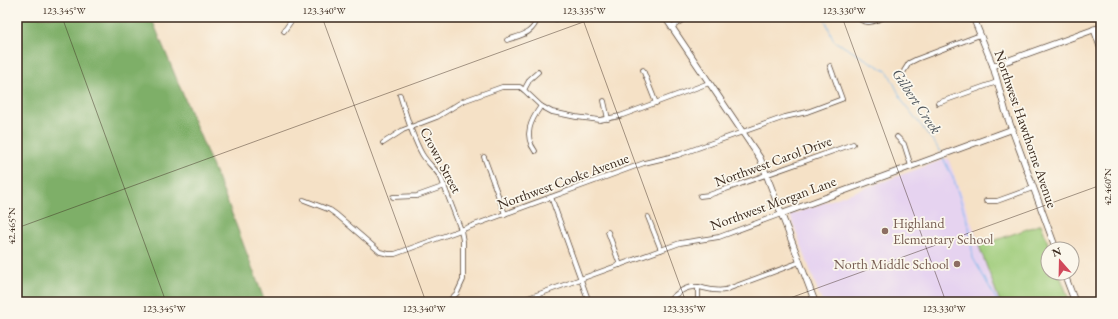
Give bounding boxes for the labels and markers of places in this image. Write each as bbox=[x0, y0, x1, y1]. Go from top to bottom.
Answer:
place label: Highland Elementary School bbox=[893, 214, 994, 248]
marker: Highland Elementary School bbox=[880, 226, 890, 236]
place label: North Middle School bbox=[834, 255, 950, 273]
marker: North Middle School bbox=[952, 259, 962, 269]

